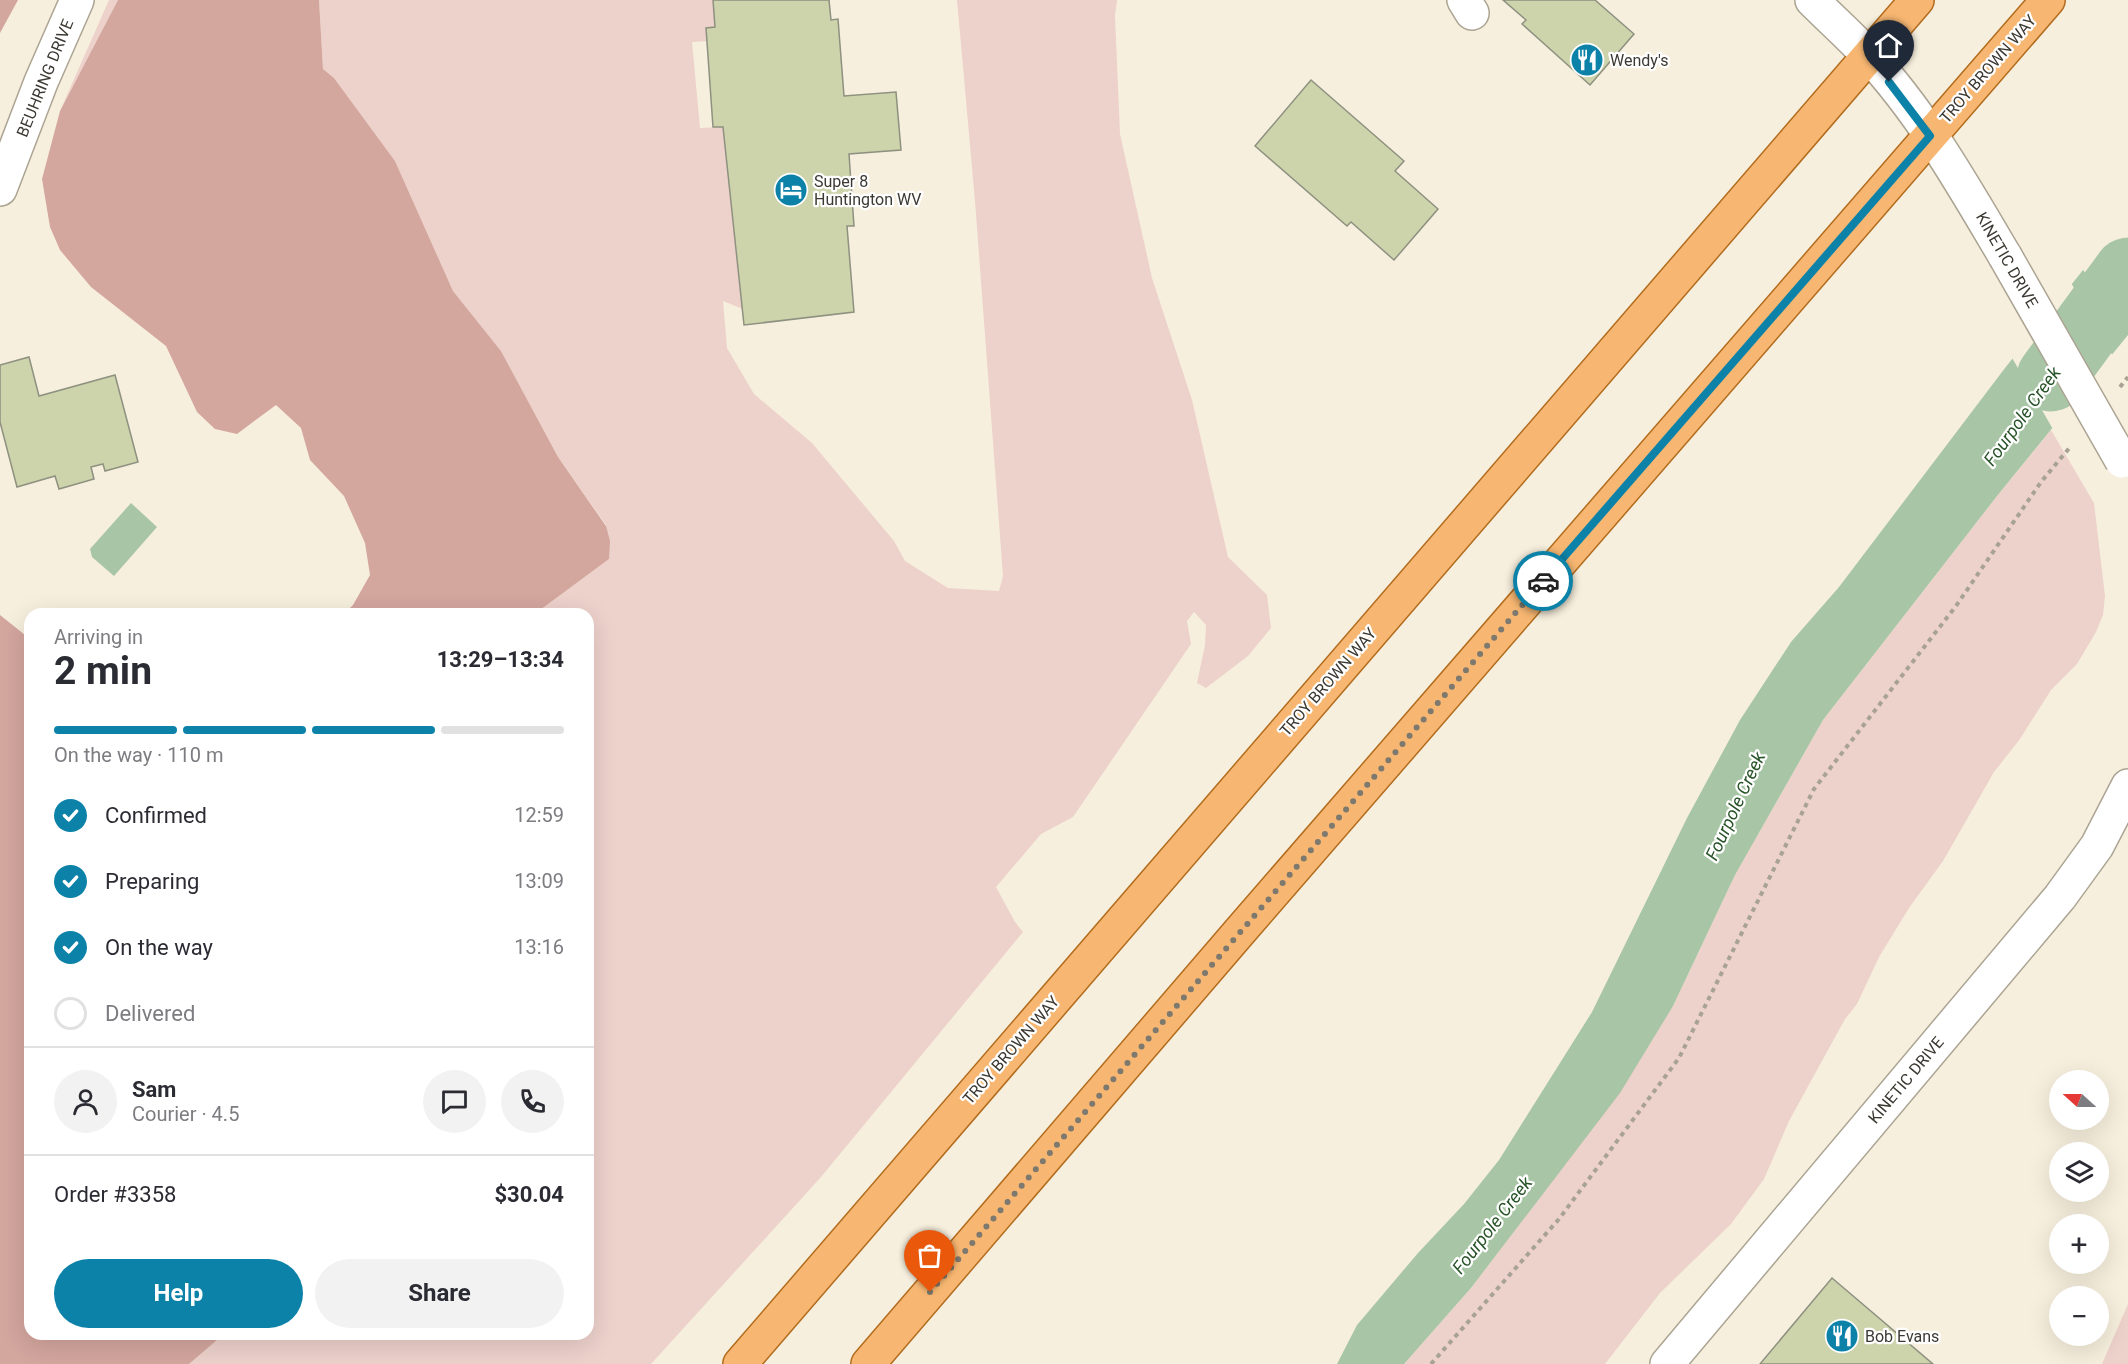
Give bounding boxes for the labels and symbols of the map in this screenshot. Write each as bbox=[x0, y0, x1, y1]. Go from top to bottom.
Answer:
street label: TROY BROWN WAY bbox=[1936, 11, 2040, 127]
street label: BEUHRING DRIVE bbox=[13, 16, 77, 140]
pin bbox=[1863, 20, 1914, 82]
restaurant icon: Wendy's bbox=[1569, 42, 1605, 78]
place label: Wendy's bbox=[1610, 51, 1668, 70]
hotel icon: Super 8 Huntington WV bbox=[773, 172, 809, 208]
place label: Super 8 Huntington WV bbox=[814, 172, 921, 209]
street label: KINETIC DRIVE bbox=[1972, 209, 2042, 311]
water label: Fourpole Creek bbox=[1979, 362, 2066, 470]
courier bbox=[1513, 551, 1573, 611]
street label: TROY BROWN WAY bbox=[1276, 624, 1380, 740]
water label: Fourpole Creek bbox=[1701, 747, 1770, 864]
street label: TROY BROWN WAY bbox=[959, 992, 1063, 1108]
street label: KINETIC DRIVE bbox=[1864, 1033, 1948, 1127]
north arrow bbox=[2049, 1070, 2109, 1130]
water label: Fourpole Creek bbox=[1448, 1171, 1537, 1278]
pin bbox=[904, 1230, 955, 1292]
restaurant icon: Bob Evans bbox=[1824, 1318, 1860, 1354]
place label: Bob Evans bbox=[1865, 1327, 1939, 1346]

